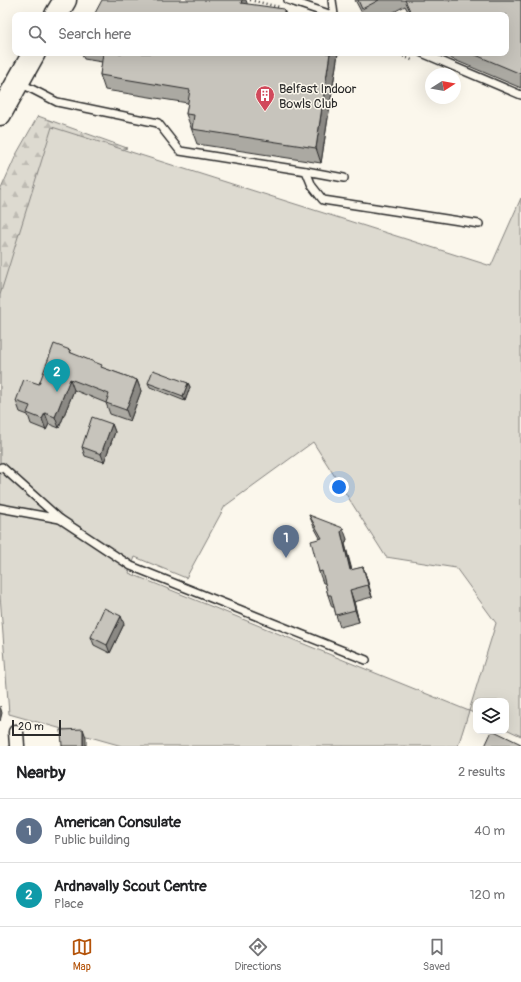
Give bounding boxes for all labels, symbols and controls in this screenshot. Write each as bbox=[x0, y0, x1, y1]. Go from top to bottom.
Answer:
search box bbox=[12, 12, 509, 56]
icon: search bbox=[26, 23, 48, 45]
text: Search here bbox=[58, 25, 131, 44]
north arrow bbox=[425, 68, 461, 104]
place label: Belfast Indoor Bowls Club bbox=[279, 81, 357, 112]
building icon: Belfast Indoor Bowls Club bbox=[254, 84, 276, 112]
pin: 2 bbox=[44, 359, 70, 392]
your location bbox=[329, 477, 349, 497]
pin: 1 bbox=[273, 525, 299, 558]
map controls bbox=[473, 698, 509, 734]
button: layers bbox=[473, 698, 509, 734]
scale bar bbox=[12, 718, 61, 737]
text: 20 m bbox=[18, 720, 44, 733]
text: Nearby bbox=[16, 762, 65, 783]
text: 2 results bbox=[458, 764, 505, 780]
text: American Consulate bbox=[54, 813, 181, 832]
text: 1 bbox=[26, 823, 32, 839]
text: 40 m bbox=[474, 823, 505, 839]
text: Public building bbox=[54, 832, 130, 848]
text: Ardnavally Scout Centre bbox=[54, 877, 207, 896]
text: 2 bbox=[25, 887, 33, 903]
text: 120 m bbox=[469, 887, 505, 903]
text: Place bbox=[54, 896, 83, 912]
tab: Map bbox=[71, 936, 93, 973]
tab: Directions bbox=[235, 936, 281, 973]
tab: Saved bbox=[423, 936, 450, 973]

